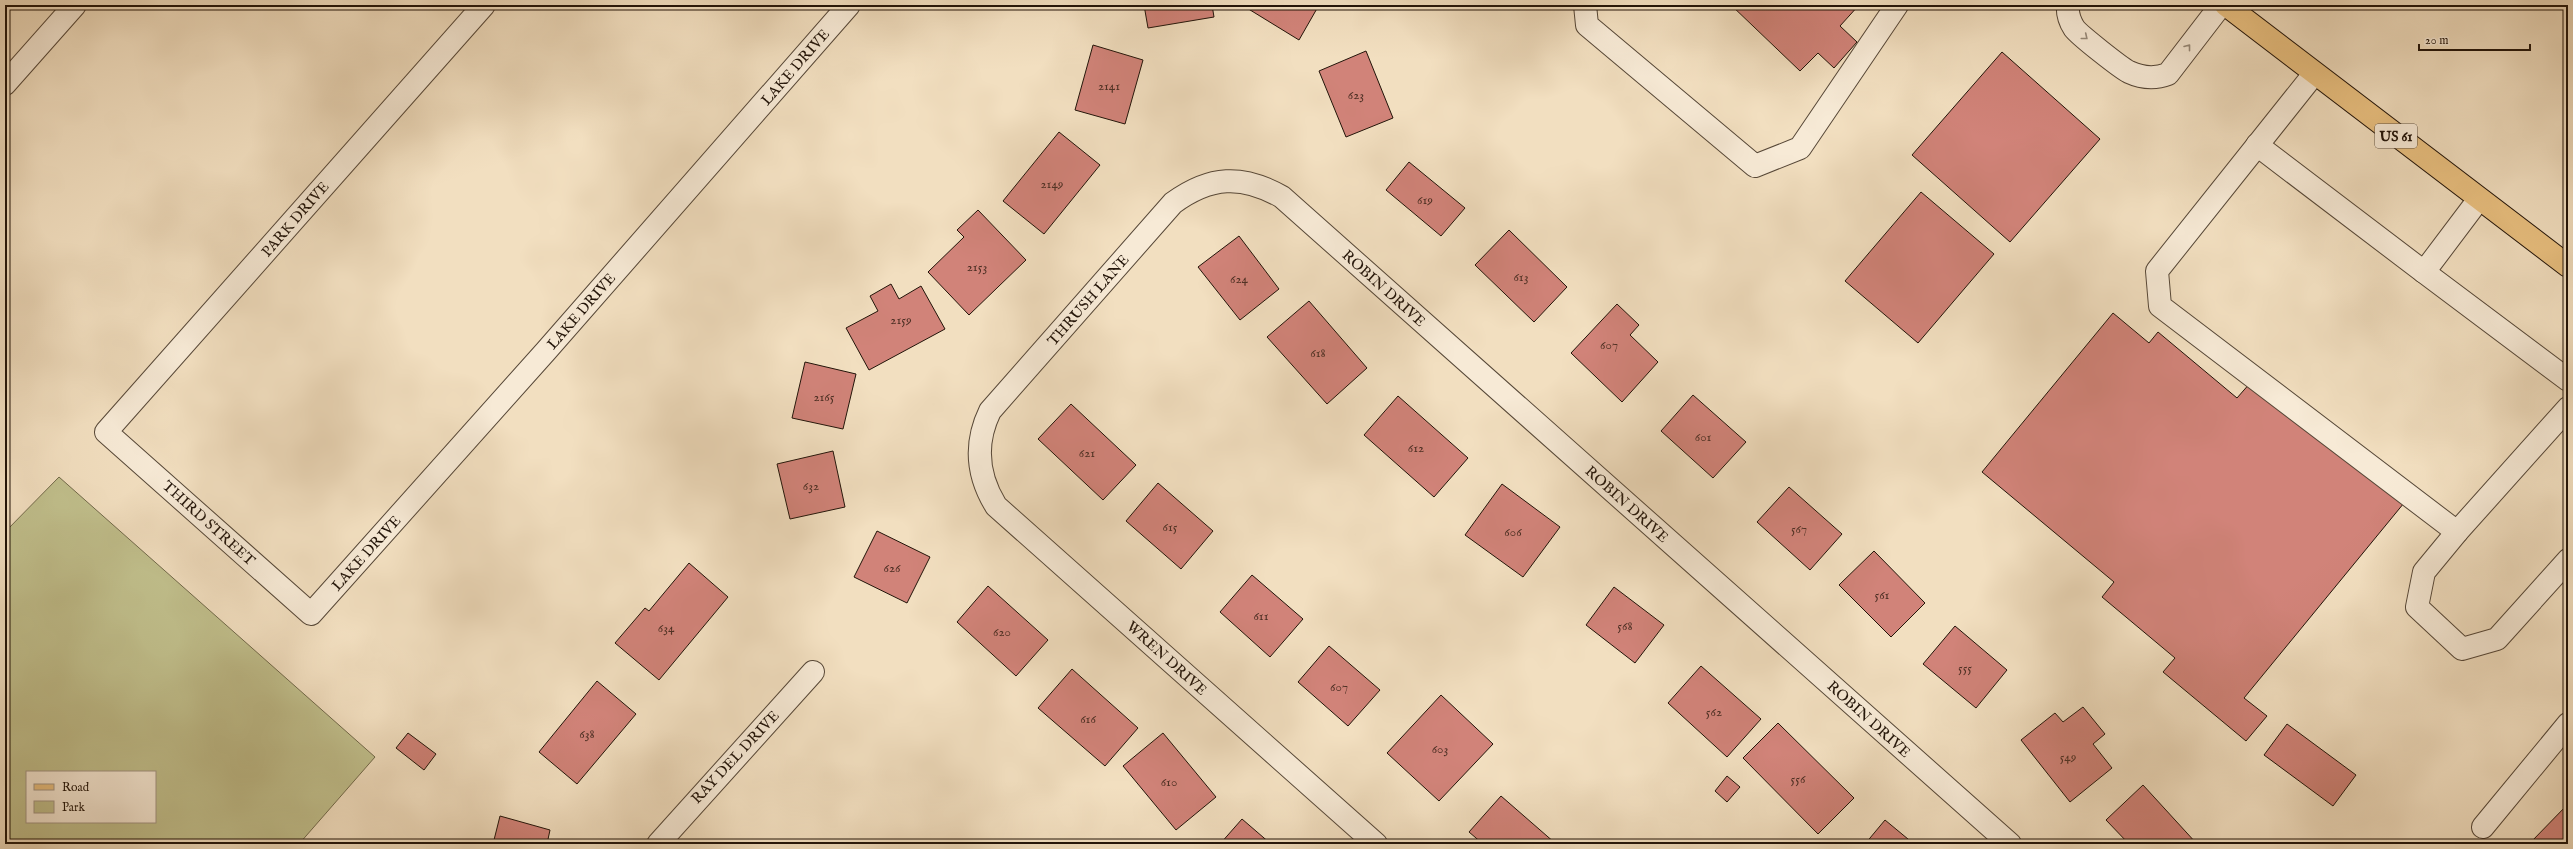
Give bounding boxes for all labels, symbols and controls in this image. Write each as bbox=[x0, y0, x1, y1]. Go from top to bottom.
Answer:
street label: LAKE DRIVE bbox=[757, 25, 834, 109]
scale bar bbox=[2419, 26, 2530, 52]
one-way arrow bbox=[2081, 33, 2088, 40]
text: 20 m bbox=[2425, 33, 2448, 48]
one-way arrow bbox=[2183, 45, 2190, 52]
house number: 2141 bbox=[1098, 78, 1120, 95]
house number: 623 bbox=[1348, 87, 1364, 104]
road number: US 61 bbox=[2375, 124, 2417, 148]
house number: 2149 bbox=[1041, 176, 1064, 193]
street label: PARK DRIVE bbox=[257, 178, 333, 261]
house number: 619 bbox=[1417, 192, 1433, 209]
street label: ROBIN DRIVE bbox=[1338, 246, 1429, 331]
street label: THRUSH LANE bbox=[1043, 251, 1133, 350]
house number: 2153 bbox=[967, 259, 987, 276]
street label: LAKE DRIVE bbox=[543, 269, 620, 353]
house number: 613 bbox=[1513, 269, 1529, 286]
house number: 624 bbox=[1230, 271, 1249, 288]
house number: 2159 bbox=[890, 312, 912, 329]
house number: 607 bbox=[1600, 337, 1618, 354]
house number: 618 bbox=[1310, 345, 1326, 362]
house number: 2165 bbox=[813, 389, 835, 406]
house number: 601 bbox=[1695, 429, 1711, 446]
house number: 612 bbox=[1408, 440, 1424, 457]
house number: 621 bbox=[1079, 445, 1095, 462]
street label: ROBIN DRIVE bbox=[1581, 462, 1672, 547]
street label: THIRD STREET bbox=[158, 477, 259, 570]
house number: 632 bbox=[803, 478, 819, 495]
street label: LAKE DRIVE bbox=[327, 512, 405, 595]
house number: 615 bbox=[1163, 519, 1178, 536]
house number: 567 bbox=[1791, 521, 1807, 538]
house number: 606 bbox=[1504, 524, 1522, 541]
house number: 626 bbox=[883, 560, 901, 577]
house number: 561 bbox=[1875, 587, 1890, 604]
house number: 611 bbox=[1253, 608, 1269, 625]
street label: WREN DRIVE bbox=[1122, 617, 1211, 700]
house number: 568 bbox=[1617, 618, 1633, 635]
house number: 634 bbox=[658, 620, 675, 637]
house number: 620 bbox=[993, 624, 1011, 641]
house number: 555 bbox=[1958, 660, 1972, 677]
street label: ROBIN DRIVE bbox=[1823, 677, 1914, 762]
house number: 607 bbox=[1330, 679, 1348, 696]
house number: 562 bbox=[1706, 704, 1722, 721]
street label: RAY DEL DRIVE bbox=[687, 707, 783, 808]
house number: 616 bbox=[1080, 711, 1096, 728]
house number: 638 bbox=[579, 726, 595, 743]
house number: 603 bbox=[1432, 741, 1449, 758]
house number: 549 bbox=[2060, 749, 2077, 766]
legend bbox=[26, 771, 156, 823]
house number: 556 bbox=[1791, 771, 1806, 788]
house number: 610 bbox=[1161, 774, 1177, 791]
text: Road bbox=[62, 780, 90, 795]
text: Park bbox=[62, 800, 85, 815]

